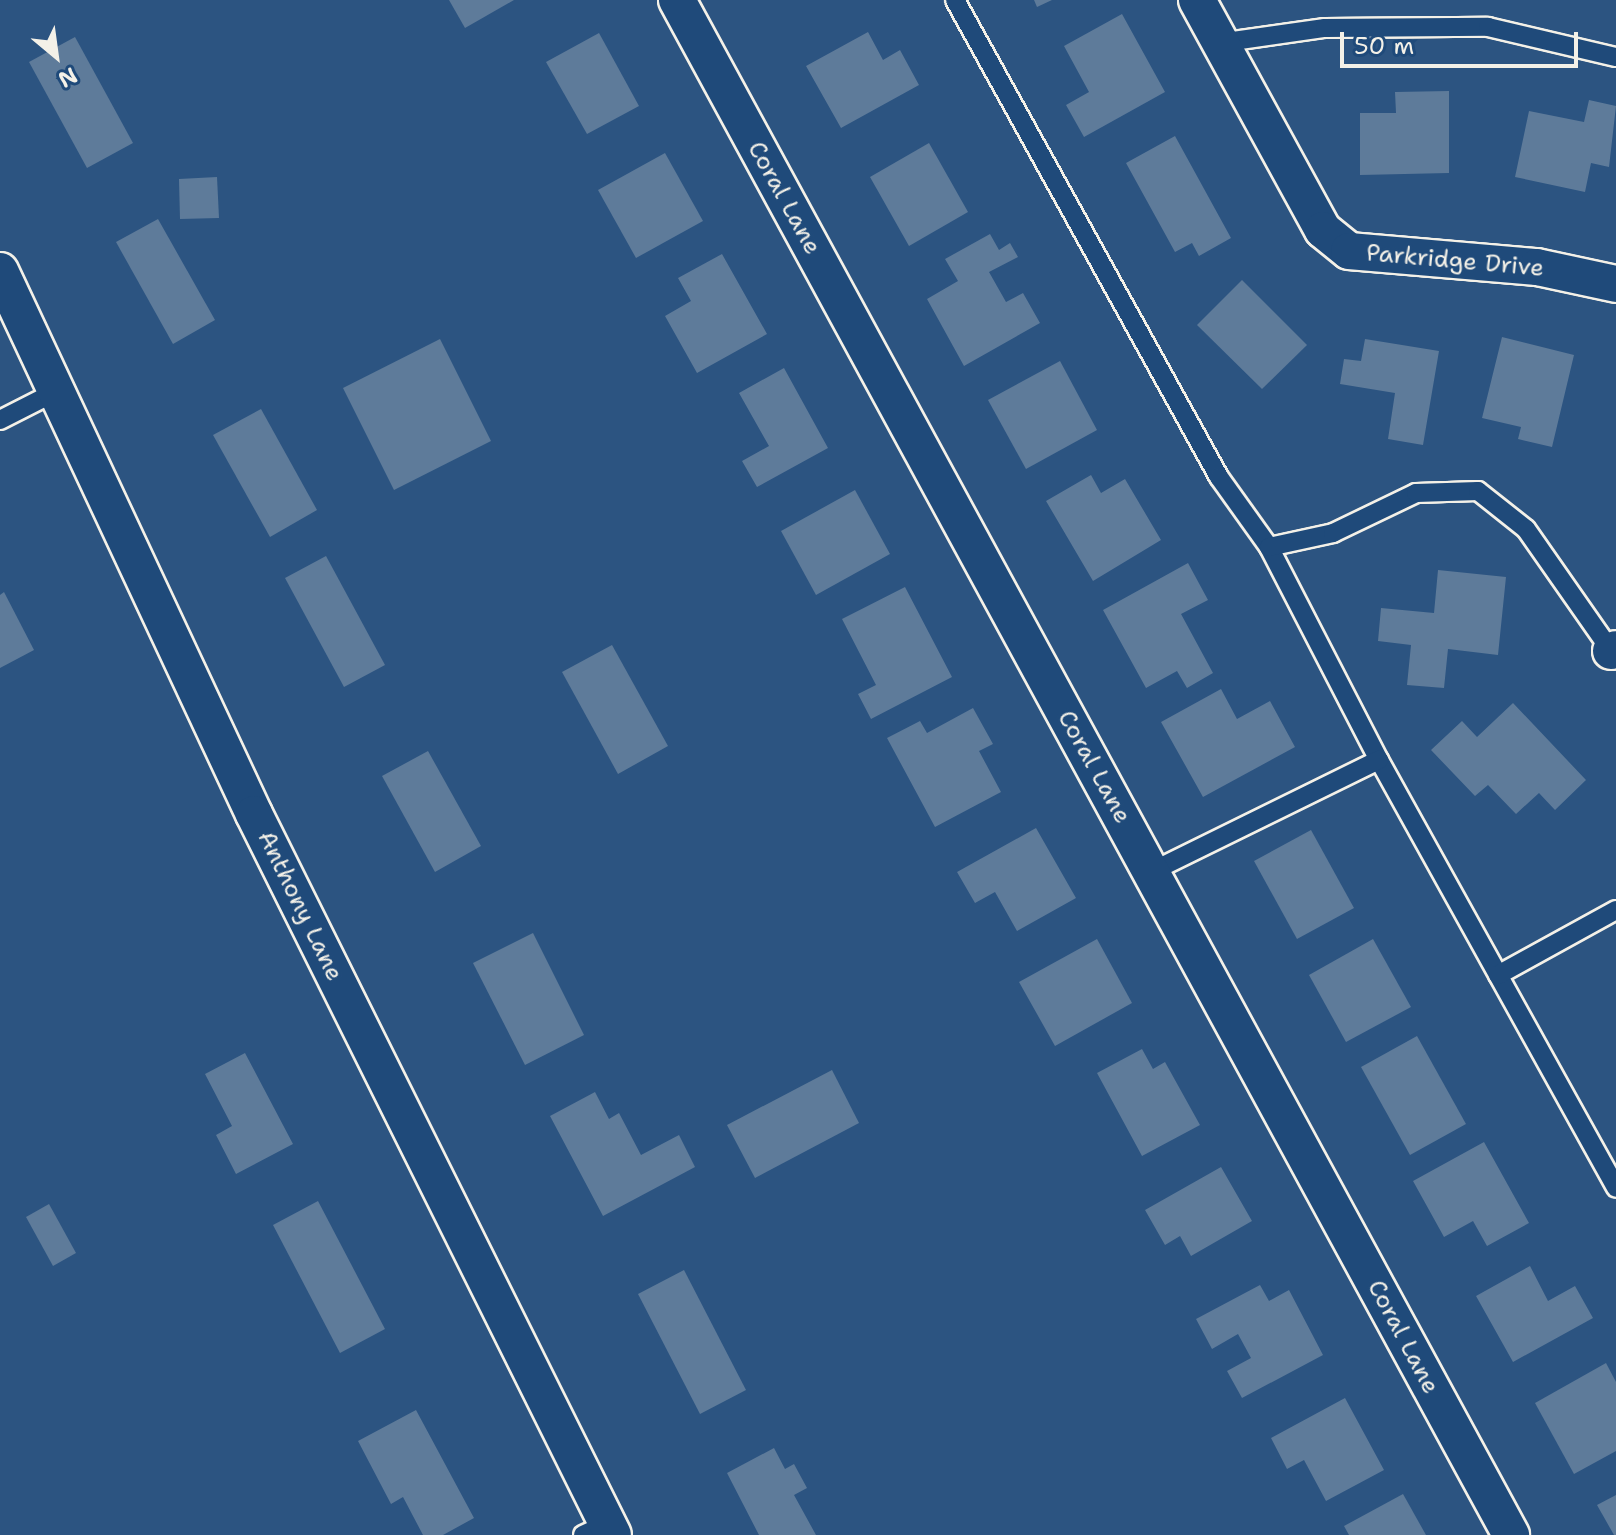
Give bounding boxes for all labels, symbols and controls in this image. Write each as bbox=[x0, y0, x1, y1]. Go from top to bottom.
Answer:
north arrow bbox=[16, 16, 96, 96]
scale bar bbox=[1344, 16, 1582, 66]
text: 50 m bbox=[1354, 30, 1414, 62]
text: N bbox=[53, 61, 83, 94]
street label: Coral Lane bbox=[741, 137, 827, 259]
street label: Parkridge Drive bbox=[1365, 239, 1545, 283]
street label: Coral Lane bbox=[1051, 706, 1137, 828]
street label: Anthony Lane bbox=[251, 826, 349, 986]
street label: Coral Lane bbox=[1361, 1275, 1445, 1399]

